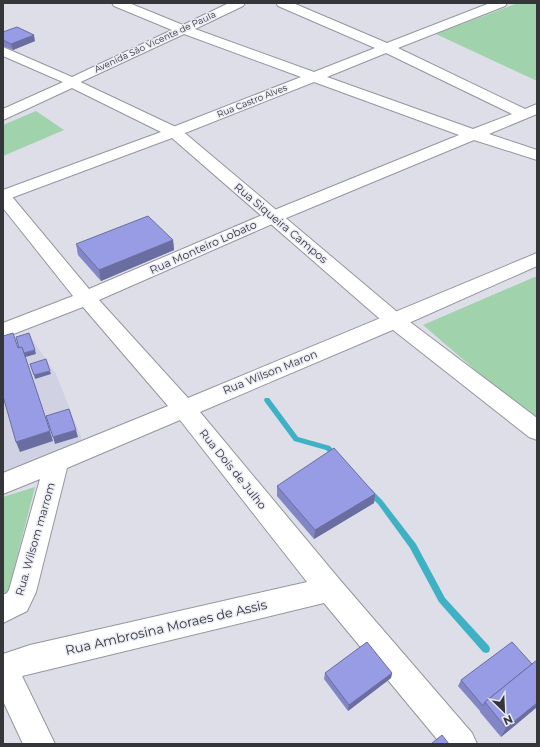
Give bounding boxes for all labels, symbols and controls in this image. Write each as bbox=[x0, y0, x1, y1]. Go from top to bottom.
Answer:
street label: Avenida São Vicente de Paula bbox=[92, 8, 217, 75]
street label: Rua Castro Alves bbox=[215, 81, 289, 120]
street label: Rua Siqueira Campos bbox=[231, 180, 331, 267]
street label: Rua Monteiro Lobato bbox=[147, 217, 259, 277]
street label: Rua Wilson Maron bbox=[221, 347, 319, 397]
street label: Rua Dois de Julho bbox=[196, 426, 270, 512]
street label: Rua. Wilsom marrom bbox=[12, 481, 58, 597]
street label: Rua Ambrosina Moraes de Assis bbox=[64, 596, 268, 658]
north arrow bbox=[484, 691, 524, 731]
text: N bbox=[501, 712, 515, 728]

